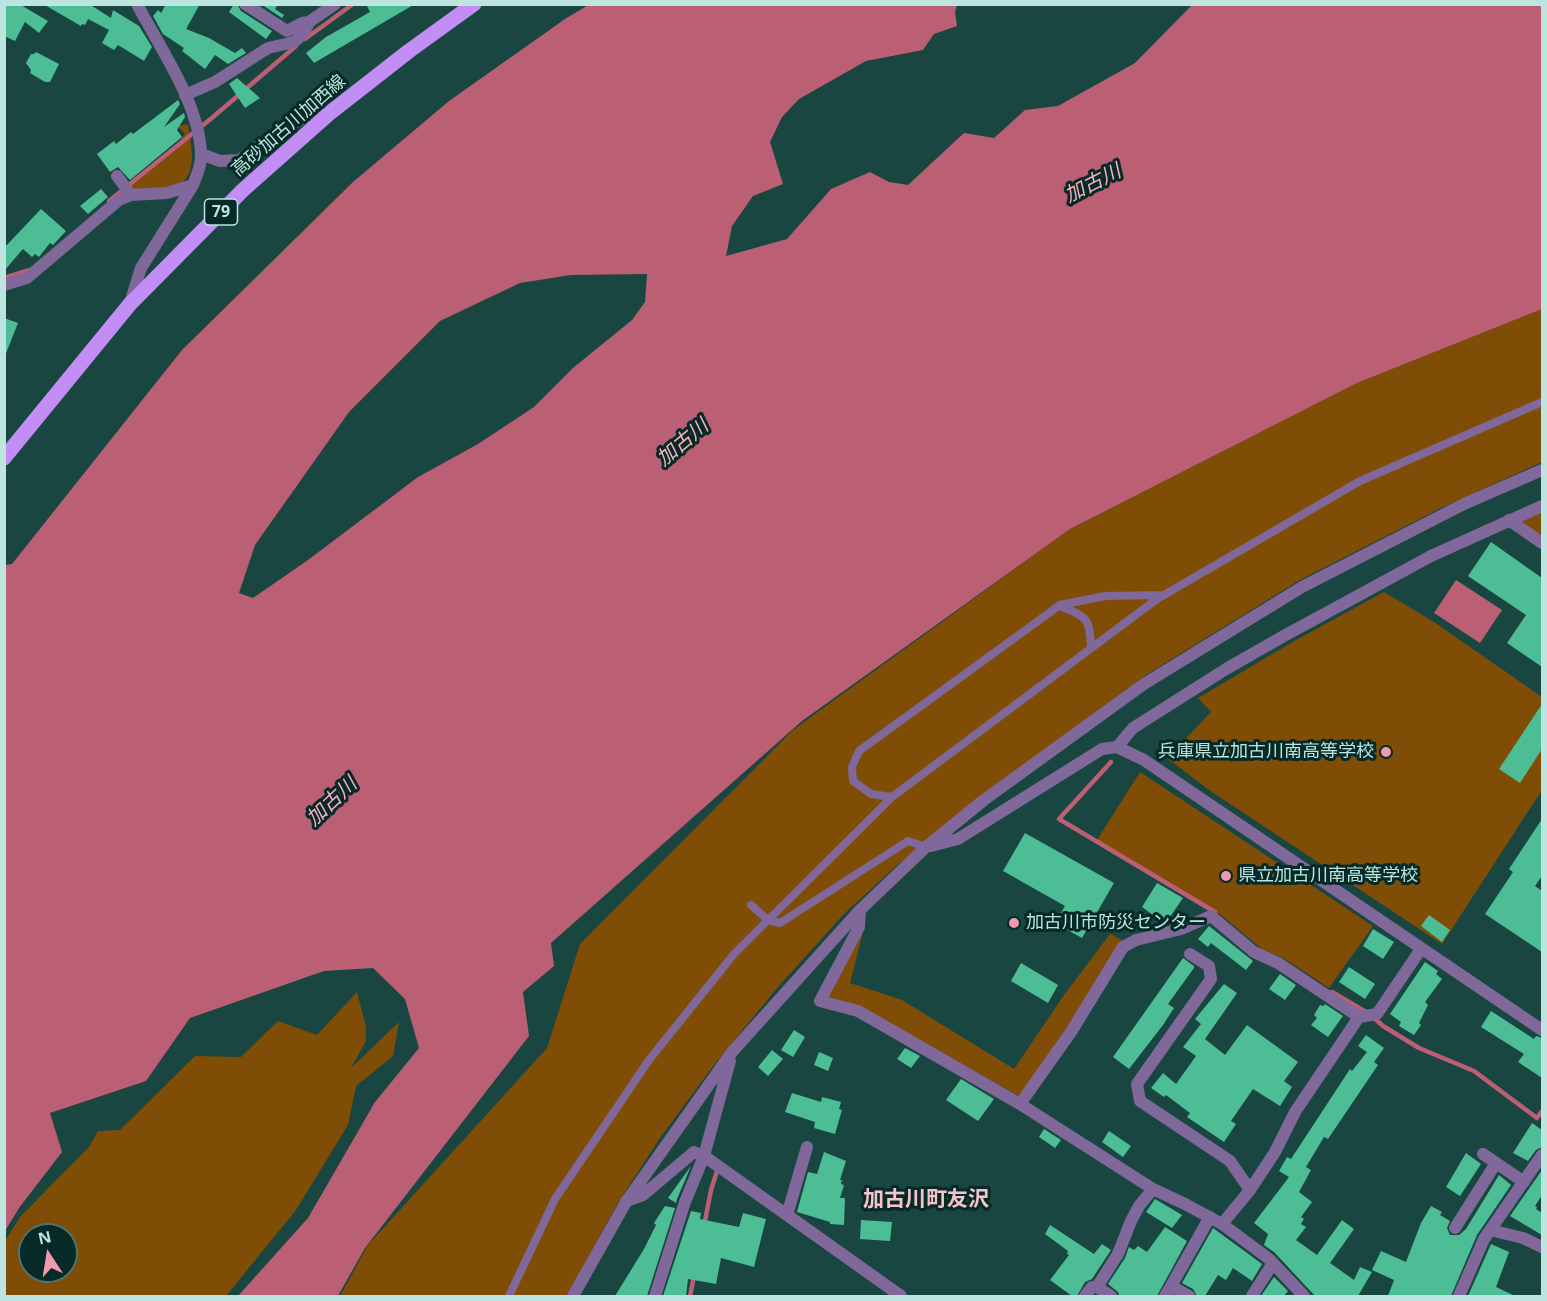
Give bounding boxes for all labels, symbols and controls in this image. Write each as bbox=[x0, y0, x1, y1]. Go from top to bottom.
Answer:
street label: 高砂加古川加西線 bbox=[228, 71, 350, 181]
water label: 加古川 bbox=[1061, 160, 1125, 208]
road number: 79 bbox=[204, 199, 238, 225]
water label: 加古川 bbox=[652, 415, 714, 471]
place label: 兵庫県立加古川南高等学校 bbox=[1158, 741, 1374, 763]
marker: 兵庫県立加古川南高等学校 bbox=[1379, 745, 1393, 759]
water label: 加古川 bbox=[302, 773, 362, 831]
place label: 県立加古川南高等学校 bbox=[1238, 865, 1418, 887]
marker: 県立加古川南高等学校 bbox=[1219, 869, 1233, 883]
place label: 加古川市防災センター bbox=[1026, 912, 1206, 934]
marker: 加古川市防災センター bbox=[1007, 916, 1021, 930]
district label: 加古川町友沢 bbox=[863, 1187, 989, 1213]
north arrow bbox=[18, 1223, 78, 1283]
text: N bbox=[36, 1225, 53, 1249]

